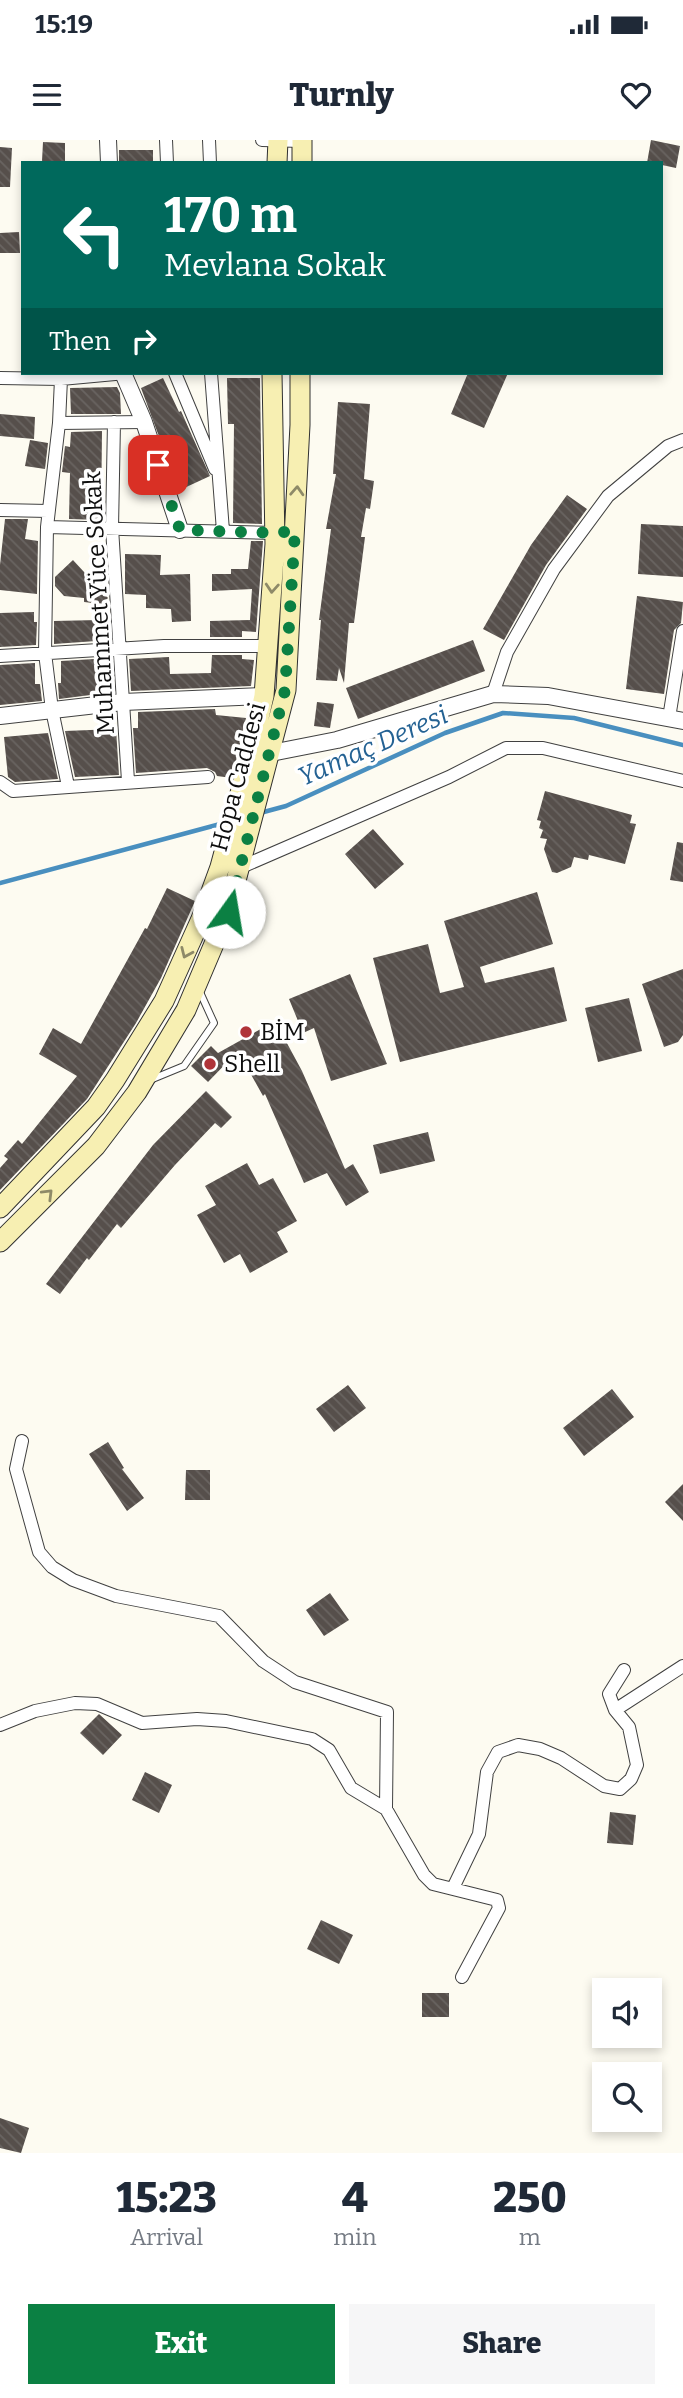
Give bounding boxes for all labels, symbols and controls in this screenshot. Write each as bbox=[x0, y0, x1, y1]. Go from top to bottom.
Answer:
text: 15:19 bbox=[35, 9, 93, 40]
icon: menu bbox=[28, 76, 66, 114]
text: Turnly bbox=[289, 76, 394, 114]
icon: heart bbox=[617, 76, 655, 114]
text: 170 m bbox=[164, 186, 297, 245]
icon: left bbox=[49, 189, 140, 280]
text: Mevlana Sokak bbox=[164, 246, 386, 284]
icon: right bbox=[125, 322, 163, 360]
text: Then bbox=[49, 326, 111, 357]
pin bbox=[128, 435, 188, 495]
icon: arrive bbox=[139, 446, 177, 484]
street label: Muhammet Yüce Sokak bbox=[78, 470, 120, 735]
one-way arrow bbox=[289, 485, 304, 496]
one-way arrow bbox=[265, 583, 280, 594]
street label: Hopa Caddesi bbox=[205, 699, 271, 855]
water label: Yamaç Deresi bbox=[293, 699, 453, 793]
position arrow bbox=[192, 875, 266, 949]
one-way arrow bbox=[180, 946, 194, 958]
place label: BİM bbox=[260, 1018, 305, 1046]
marker: BİM bbox=[238, 1024, 254, 1040]
place label: Shell bbox=[224, 1050, 280, 1078]
marker: Shell bbox=[202, 1056, 218, 1072]
one-way arrow bbox=[40, 1190, 52, 1202]
map controls bbox=[592, 1978, 662, 2132]
button: sound bbox=[592, 1978, 662, 2048]
button: search bbox=[592, 2062, 662, 2132]
text: 15:23 bbox=[116, 2173, 217, 2223]
text: 4 bbox=[342, 2173, 368, 2223]
text: 250 bbox=[493, 2173, 567, 2223]
text: Arrival bbox=[130, 2223, 203, 2251]
text: min bbox=[333, 2223, 377, 2251]
text: m bbox=[519, 2223, 541, 2251]
button: Exit bbox=[28, 2304, 335, 2384]
button: Share bbox=[349, 2304, 655, 2384]

